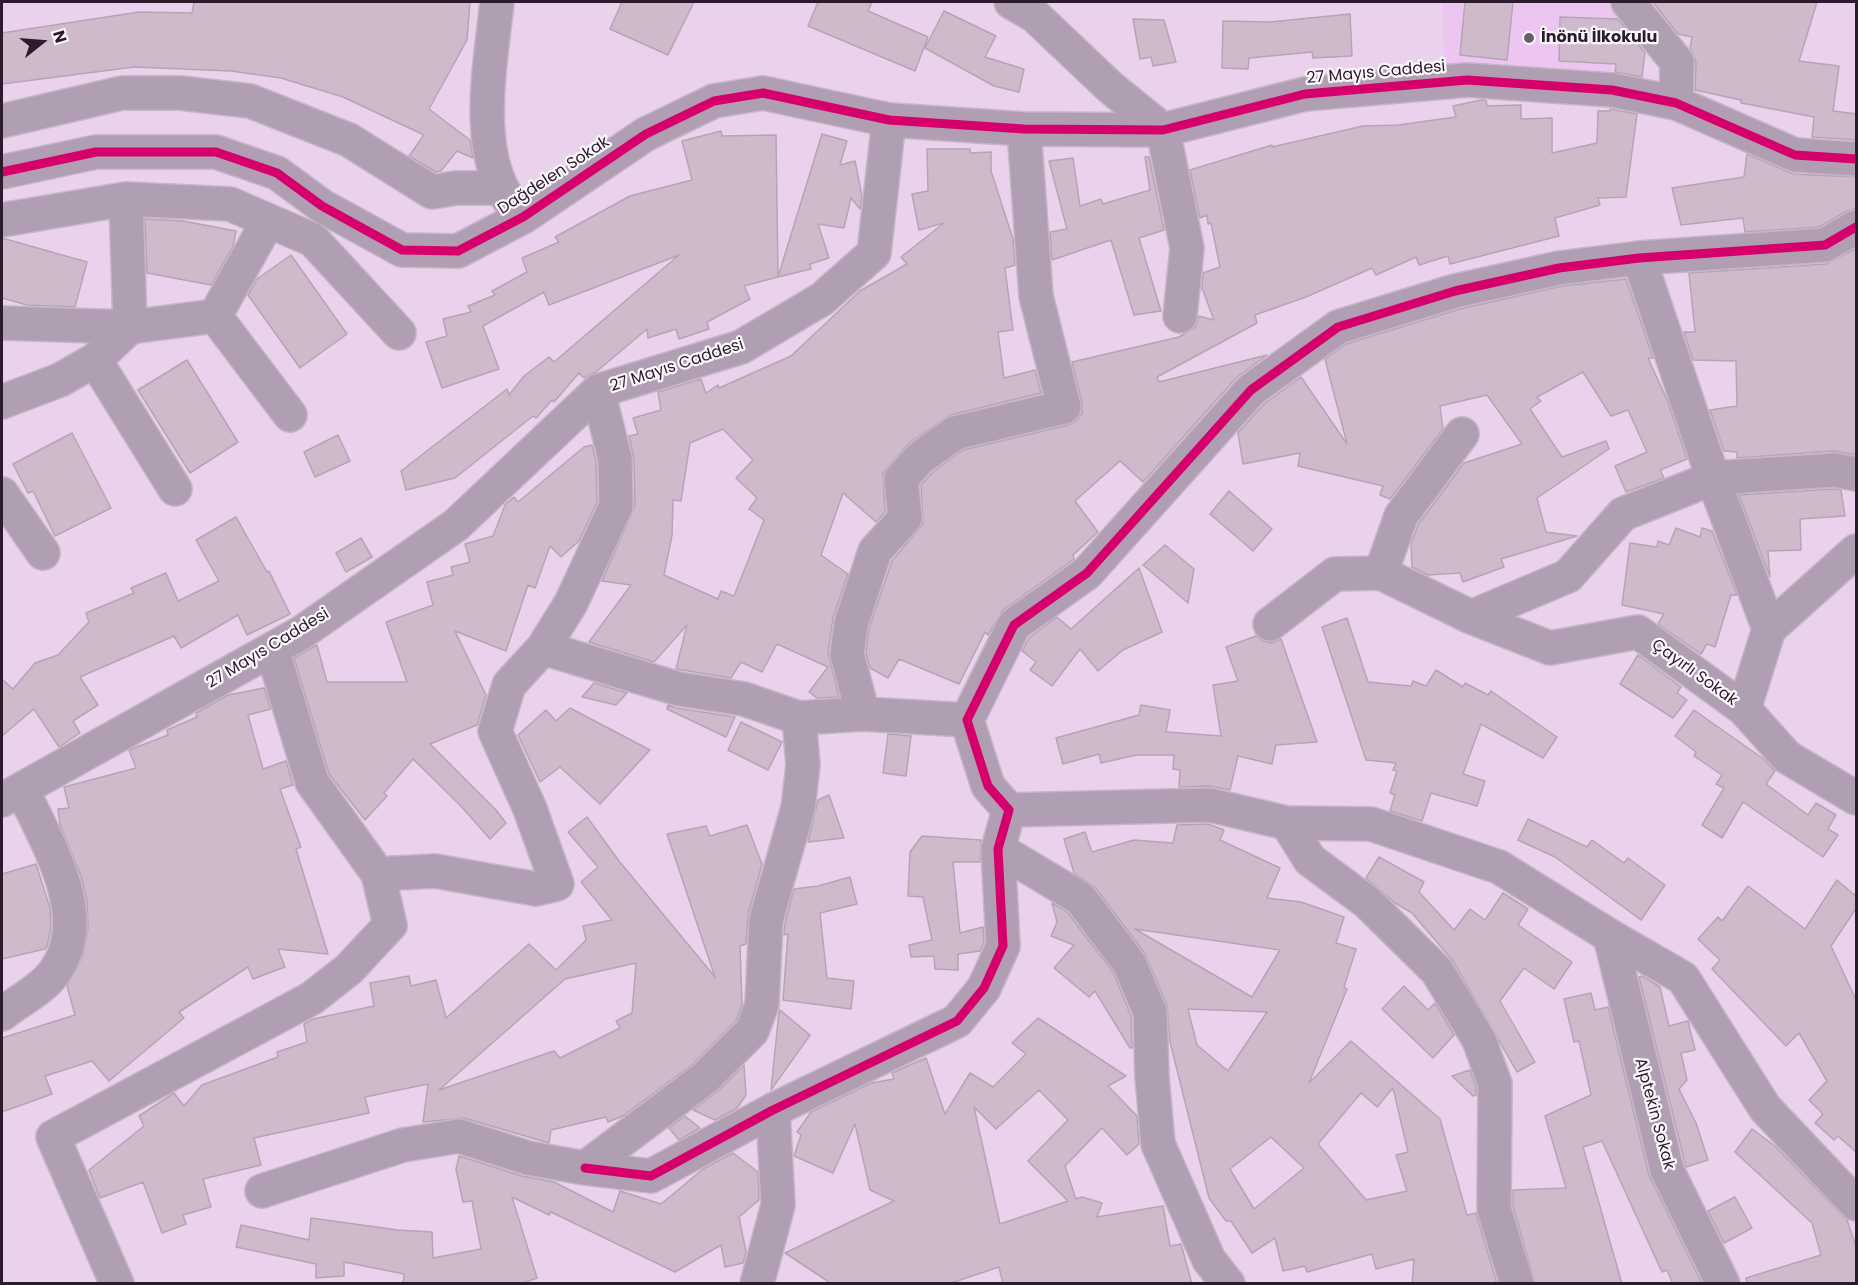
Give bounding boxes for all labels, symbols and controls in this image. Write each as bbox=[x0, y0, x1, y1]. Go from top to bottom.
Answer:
north arrow bbox=[12, 12, 72, 72]
text: N bbox=[47, 27, 72, 46]
place label: İnönü İlkokulu bbox=[1541, 28, 1657, 48]
marker: İnönü İlkokulu bbox=[1522, 31, 1536, 45]
street label: 27 Mayıs Caddesi bbox=[1306, 57, 1446, 89]
street label: Dağdelen Sokak bbox=[495, 133, 613, 219]
street label: 27 Mayıs Caddesi bbox=[608, 335, 746, 397]
street label: 27 Mayıs Caddesi bbox=[203, 605, 333, 693]
street label: Çayırlı Sokak bbox=[1647, 636, 1741, 710]
street label: Alptekin Sokak bbox=[1630, 1056, 1678, 1172]

